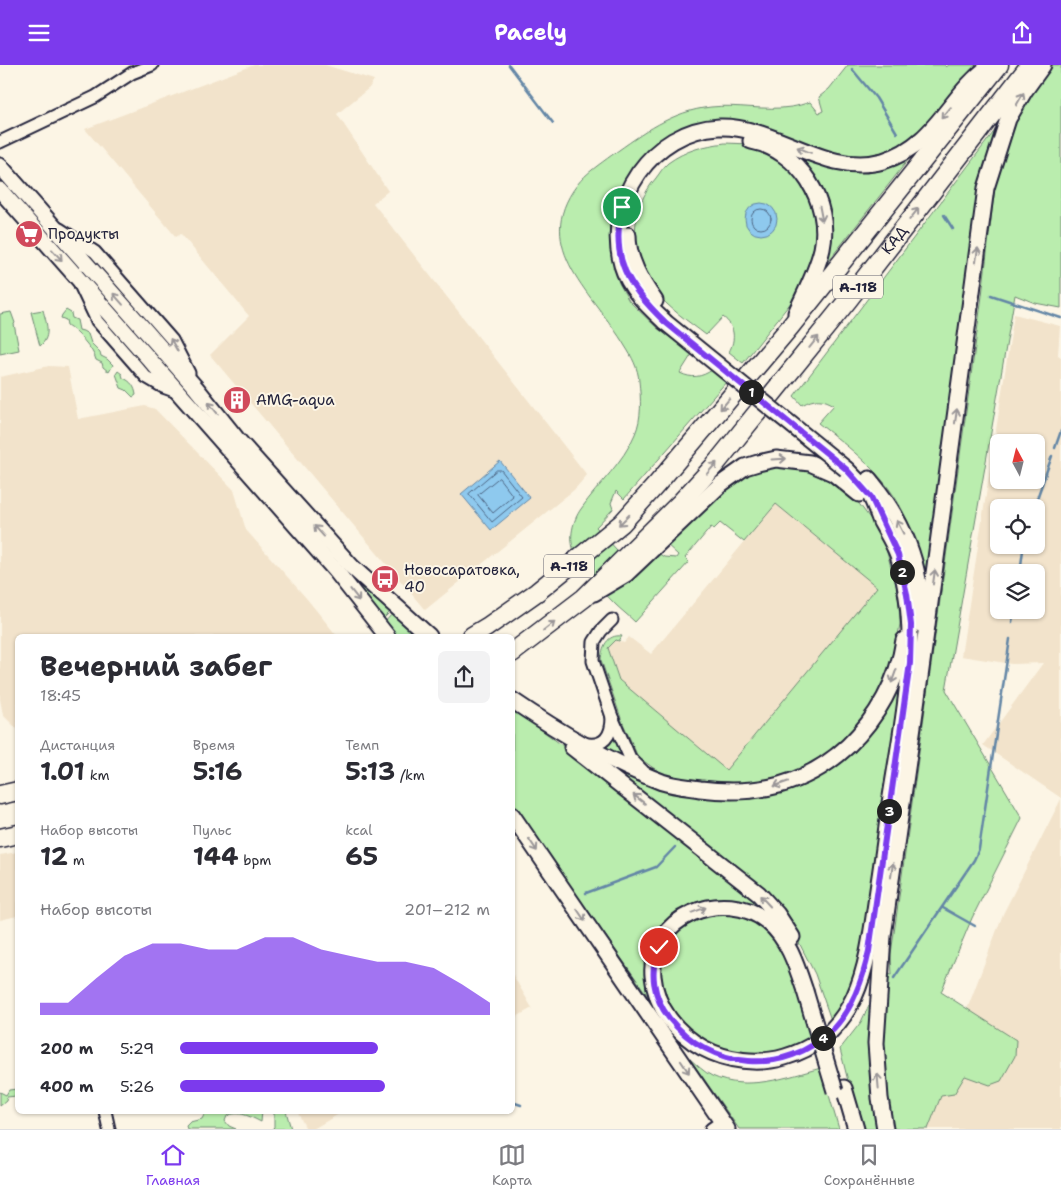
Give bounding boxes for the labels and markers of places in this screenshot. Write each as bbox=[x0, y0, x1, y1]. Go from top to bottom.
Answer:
pin bbox=[601, 186, 643, 228]
supermarket icon: Продукты bbox=[14, 219, 44, 249]
place label: Продукты bbox=[48, 224, 119, 244]
pin: 1 bbox=[738, 379, 764, 405]
building icon: AMG-aqua bbox=[222, 385, 252, 415]
place label: AMG-aqua bbox=[256, 390, 335, 410]
pin: 2 bbox=[890, 559, 914, 585]
place label: Новосаратовка, 40 bbox=[404, 560, 520, 597]
bus stop icon: Новосаратовка, 40 bbox=[370, 564, 400, 594]
pin: 3 bbox=[876, 799, 902, 823]
pin bbox=[638, 926, 680, 968]
pin: 4 bbox=[810, 1025, 836, 1051]

